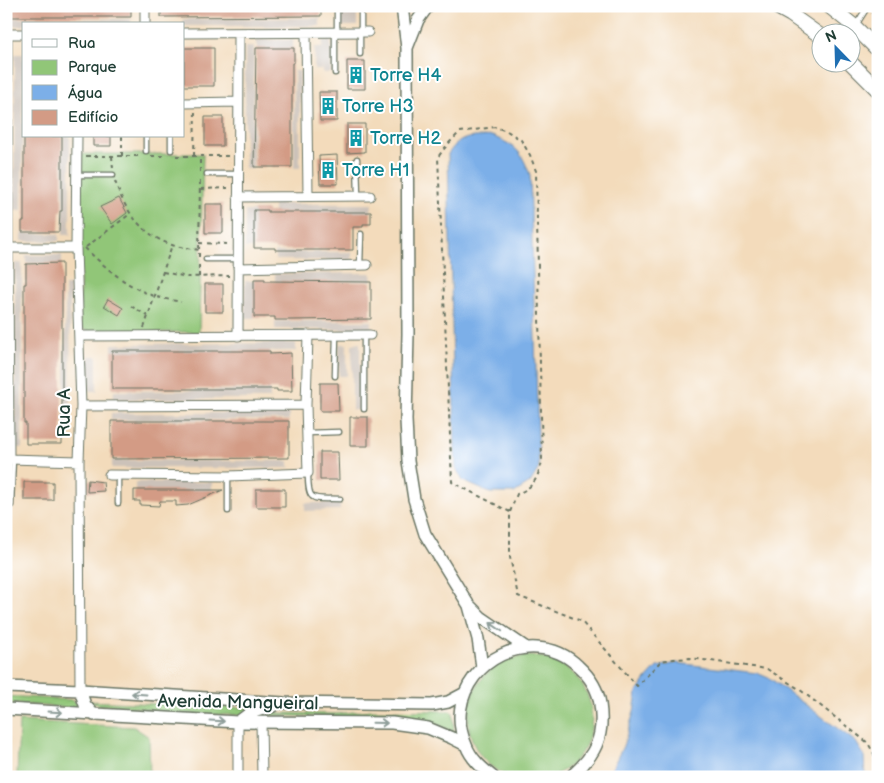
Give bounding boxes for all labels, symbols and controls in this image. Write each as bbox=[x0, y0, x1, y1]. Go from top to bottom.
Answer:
legend bbox=[22, 22, 185, 138]
north arrow bbox=[812, 22, 862, 72]
text: N bbox=[823, 27, 839, 46]
text: Rua bbox=[68, 34, 96, 53]
text: Parque bbox=[68, 58, 117, 77]
building icon: Torre H4 bbox=[346, 65, 366, 85]
place label: Torre H4 bbox=[370, 65, 441, 86]
text: Água bbox=[68, 84, 103, 103]
building icon: Torre H3 bbox=[318, 96, 338, 116]
place label: Torre H3 bbox=[342, 96, 414, 117]
text: Edifício bbox=[68, 108, 118, 127]
building icon: Torre H2 bbox=[346, 128, 366, 148]
place label: Torre H2 bbox=[370, 128, 441, 149]
building icon: Torre H1 bbox=[318, 160, 338, 180]
place label: Torre H1 bbox=[342, 160, 409, 181]
street label: Rua A bbox=[54, 389, 75, 437]
one-way arrow bbox=[489, 622, 503, 632]
one-way arrow bbox=[132, 689, 148, 698]
street label: Avenida Mangueiral bbox=[157, 691, 319, 714]
one-way arrow bbox=[47, 708, 63, 717]
one-way arrow bbox=[209, 716, 225, 725]
one-way arrow bbox=[371, 718, 387, 727]

